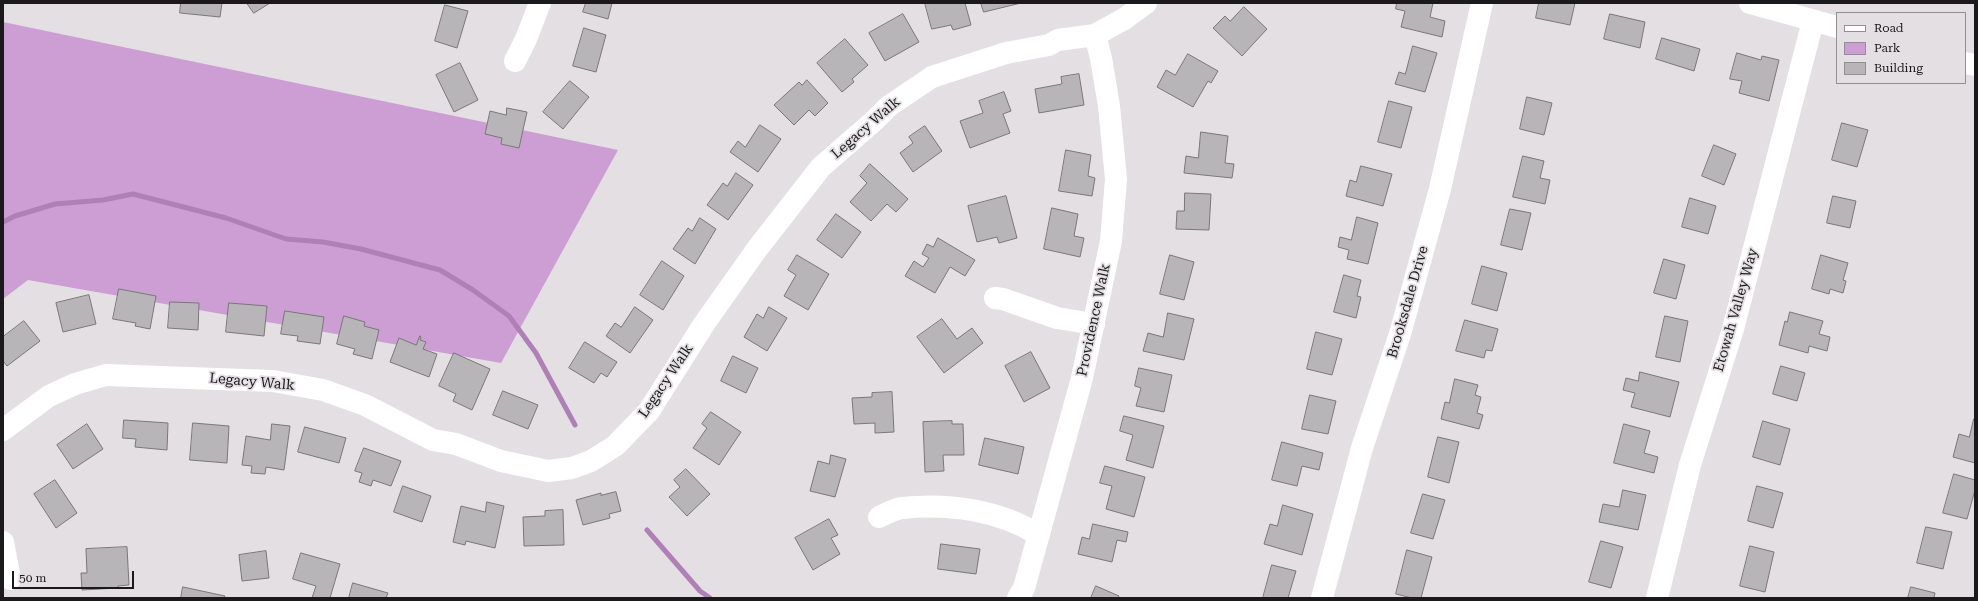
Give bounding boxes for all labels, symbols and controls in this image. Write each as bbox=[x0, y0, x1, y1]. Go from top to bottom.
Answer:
legend bbox=[1836, 12, 1966, 84]
text: Road bbox=[1874, 21, 1903, 35]
text: Park bbox=[1874, 41, 1900, 55]
text: Building bbox=[1874, 61, 1923, 75]
street label: Legacy Walk bbox=[828, 94, 904, 162]
street label: Brooksdale Drive bbox=[1384, 244, 1432, 360]
street label: Etowah Valley Way bbox=[1710, 246, 1762, 374]
street label: Providence Walk bbox=[1074, 262, 1114, 378]
street label: Legacy Walk bbox=[635, 341, 697, 421]
street label: Legacy Walk bbox=[209, 370, 295, 394]
scale bar bbox=[14, 563, 136, 589]
text: 50 m bbox=[19, 571, 46, 585]

